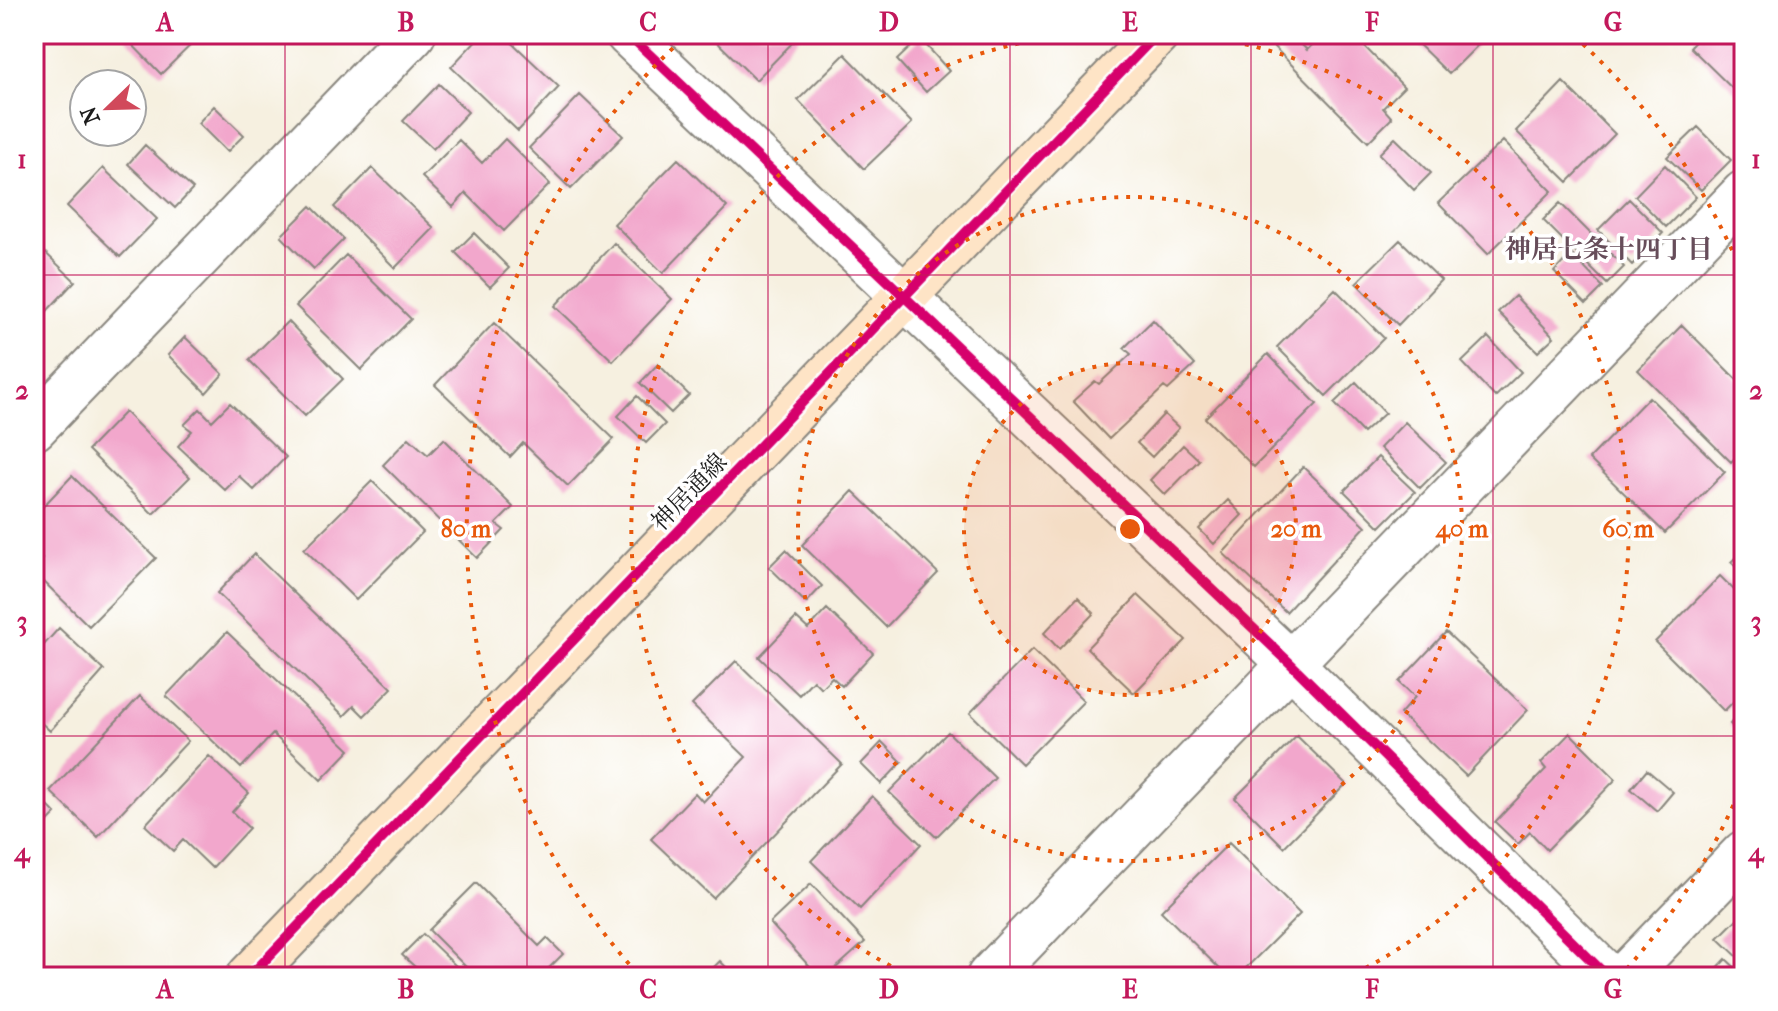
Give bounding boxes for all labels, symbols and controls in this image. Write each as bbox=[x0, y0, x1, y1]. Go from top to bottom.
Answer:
text: A bbox=[155, 7, 175, 38]
text: B bbox=[398, 7, 415, 38]
text: C bbox=[639, 7, 657, 38]
text: D bbox=[879, 7, 899, 38]
text: E bbox=[1122, 7, 1138, 38]
text: F bbox=[1364, 7, 1379, 38]
text: G bbox=[1604, 7, 1622, 38]
north arrow bbox=[68, 68, 148, 148]
text: N bbox=[75, 102, 106, 128]
text: 1 bbox=[17, 144, 27, 175]
text: 1 bbox=[1751, 144, 1761, 175]
district label: 神居七条十四丁目 bbox=[1505, 234, 1713, 265]
text: 2 bbox=[15, 375, 29, 406]
text: 2 bbox=[1749, 375, 1763, 406]
street label: 神居通線 bbox=[646, 448, 732, 536]
text: 80 m bbox=[441, 515, 492, 543]
centre of rings bbox=[1116, 515, 1144, 543]
text: 20 m bbox=[1271, 515, 1322, 543]
text: 40 m bbox=[1435, 515, 1489, 544]
text: 60 m bbox=[1602, 515, 1655, 543]
text: 3 bbox=[17, 606, 27, 637]
text: 3 bbox=[1751, 606, 1761, 637]
text: 4 bbox=[13, 837, 31, 869]
text: 4 bbox=[1747, 837, 1765, 869]
text: A bbox=[155, 974, 175, 1005]
text: B bbox=[398, 974, 415, 1005]
text: C bbox=[639, 974, 657, 1005]
text: D bbox=[879, 974, 899, 1005]
text: E bbox=[1122, 974, 1138, 1005]
text: F bbox=[1364, 974, 1379, 1005]
text: G bbox=[1604, 974, 1622, 1005]

